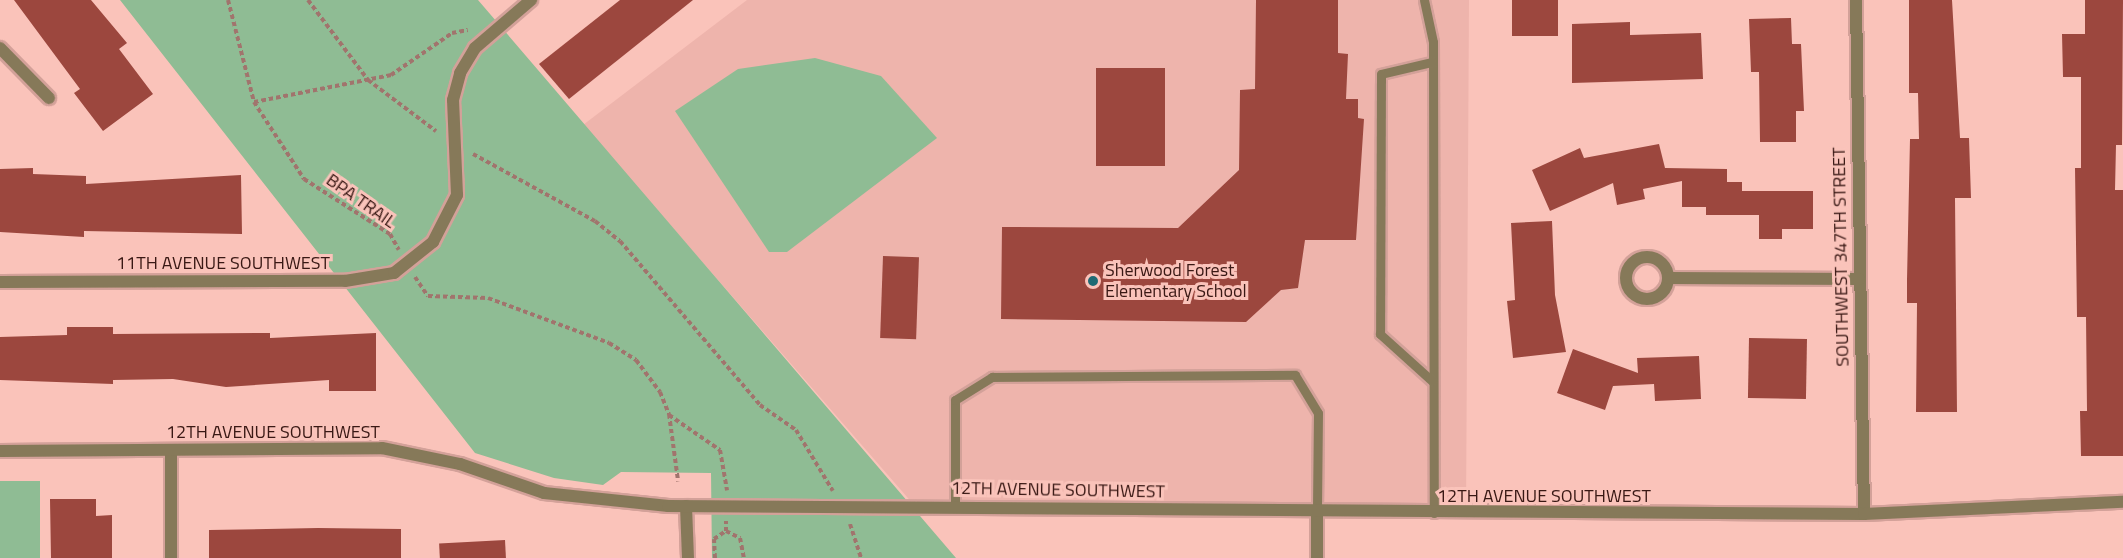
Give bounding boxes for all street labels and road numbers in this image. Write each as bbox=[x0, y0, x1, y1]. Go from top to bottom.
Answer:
street label: SOUTHWEST 347TH STREET bbox=[1828, 147, 1854, 367]
street label: BPA TRAIL bbox=[322, 169, 400, 233]
street label: 11TH AVENUE SOUTHWEST bbox=[116, 252, 330, 274]
street label: 12TH AVENUE SOUTHWEST bbox=[166, 421, 380, 443]
street label: 12TH AVENUE SOUTHWEST bbox=[951, 477, 1165, 503]
street label: 12TH AVENUE SOUTHWEST bbox=[1437, 485, 1651, 507]

